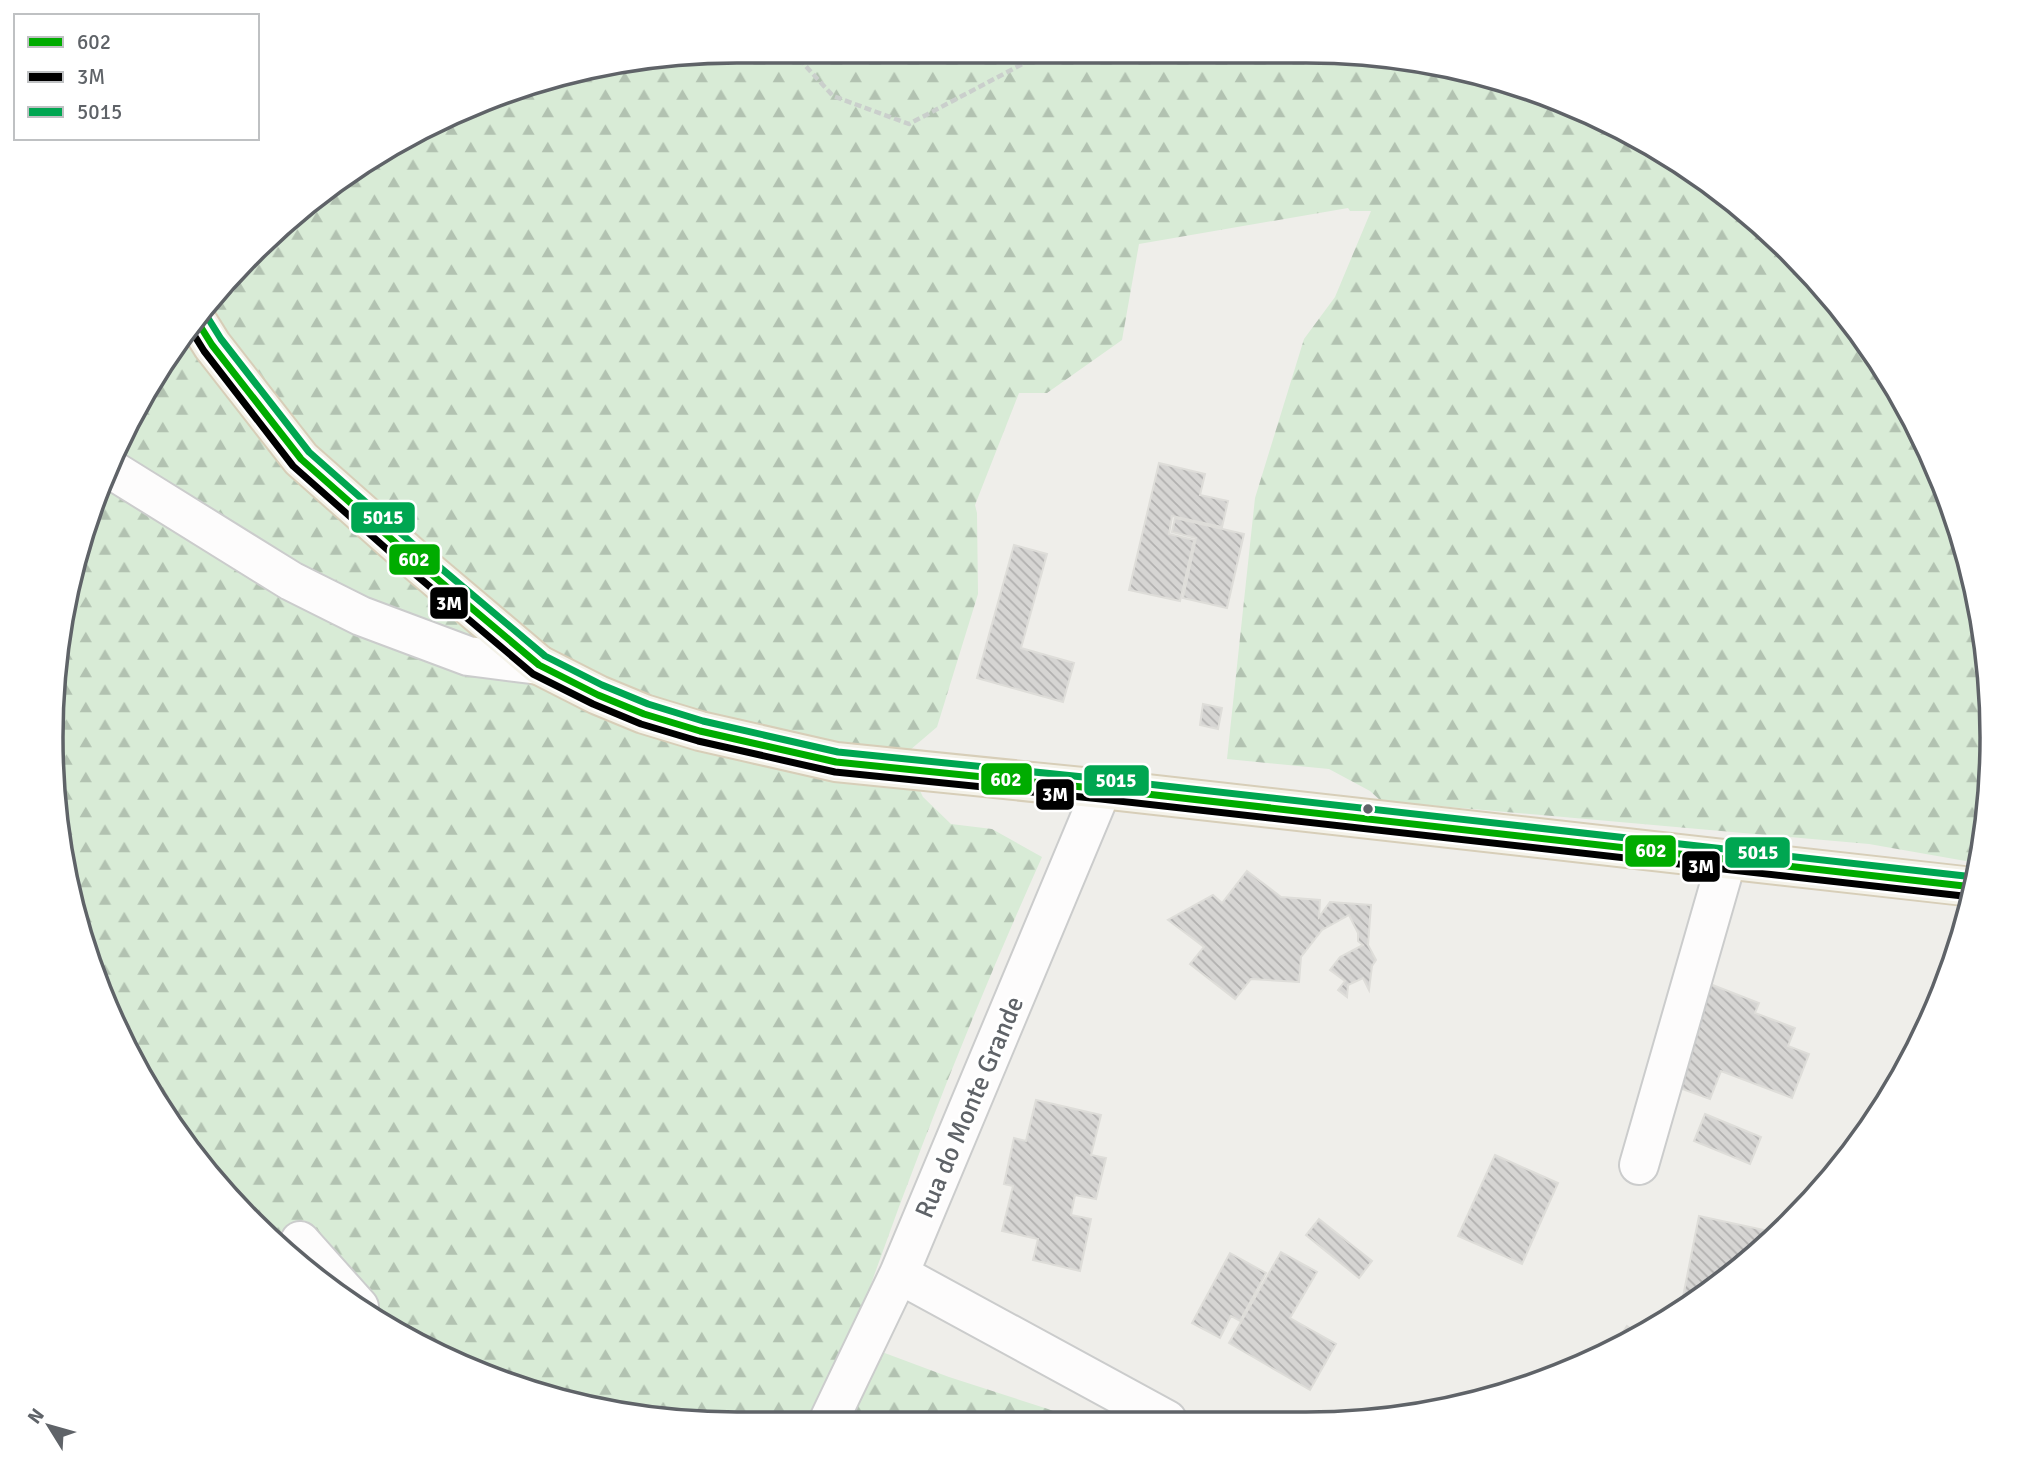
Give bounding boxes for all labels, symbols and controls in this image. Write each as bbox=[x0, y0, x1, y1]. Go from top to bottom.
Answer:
legend bbox=[14, 14, 259, 140]
text: 602 bbox=[77, 29, 111, 55]
text: 3M bbox=[77, 64, 105, 90]
text: 5015 bbox=[77, 99, 122, 125]
line badge: 5015 bbox=[350, 501, 416, 534]
text: 5015 bbox=[362, 506, 404, 530]
line badge: 602 bbox=[388, 543, 441, 576]
text: 602 bbox=[399, 548, 429, 572]
line badge: 3M bbox=[429, 586, 469, 620]
text: 3M bbox=[436, 592, 462, 616]
line badge: 602 bbox=[980, 762, 1033, 796]
line badge: 5015 bbox=[1083, 764, 1150, 797]
text: 602 bbox=[991, 768, 1021, 792]
text: 5015 bbox=[1095, 769, 1137, 793]
line badge: 3M bbox=[1035, 778, 1075, 811]
text: 3M bbox=[1042, 783, 1068, 807]
unlabelled marker bbox=[1361, 802, 1375, 816]
line badge: 602 bbox=[1624, 834, 1677, 868]
line badge: 5015 bbox=[1724, 836, 1791, 869]
text: 602 bbox=[1636, 839, 1666, 863]
text: 5015 bbox=[1737, 841, 1779, 865]
line badge: 3M bbox=[1681, 850, 1721, 883]
text: 3M bbox=[1688, 855, 1714, 879]
street label: Rua do Monte Grande bbox=[909, 992, 1031, 1223]
north arrow bbox=[14, 1391, 84, 1461]
text: N bbox=[23, 1404, 50, 1429]

